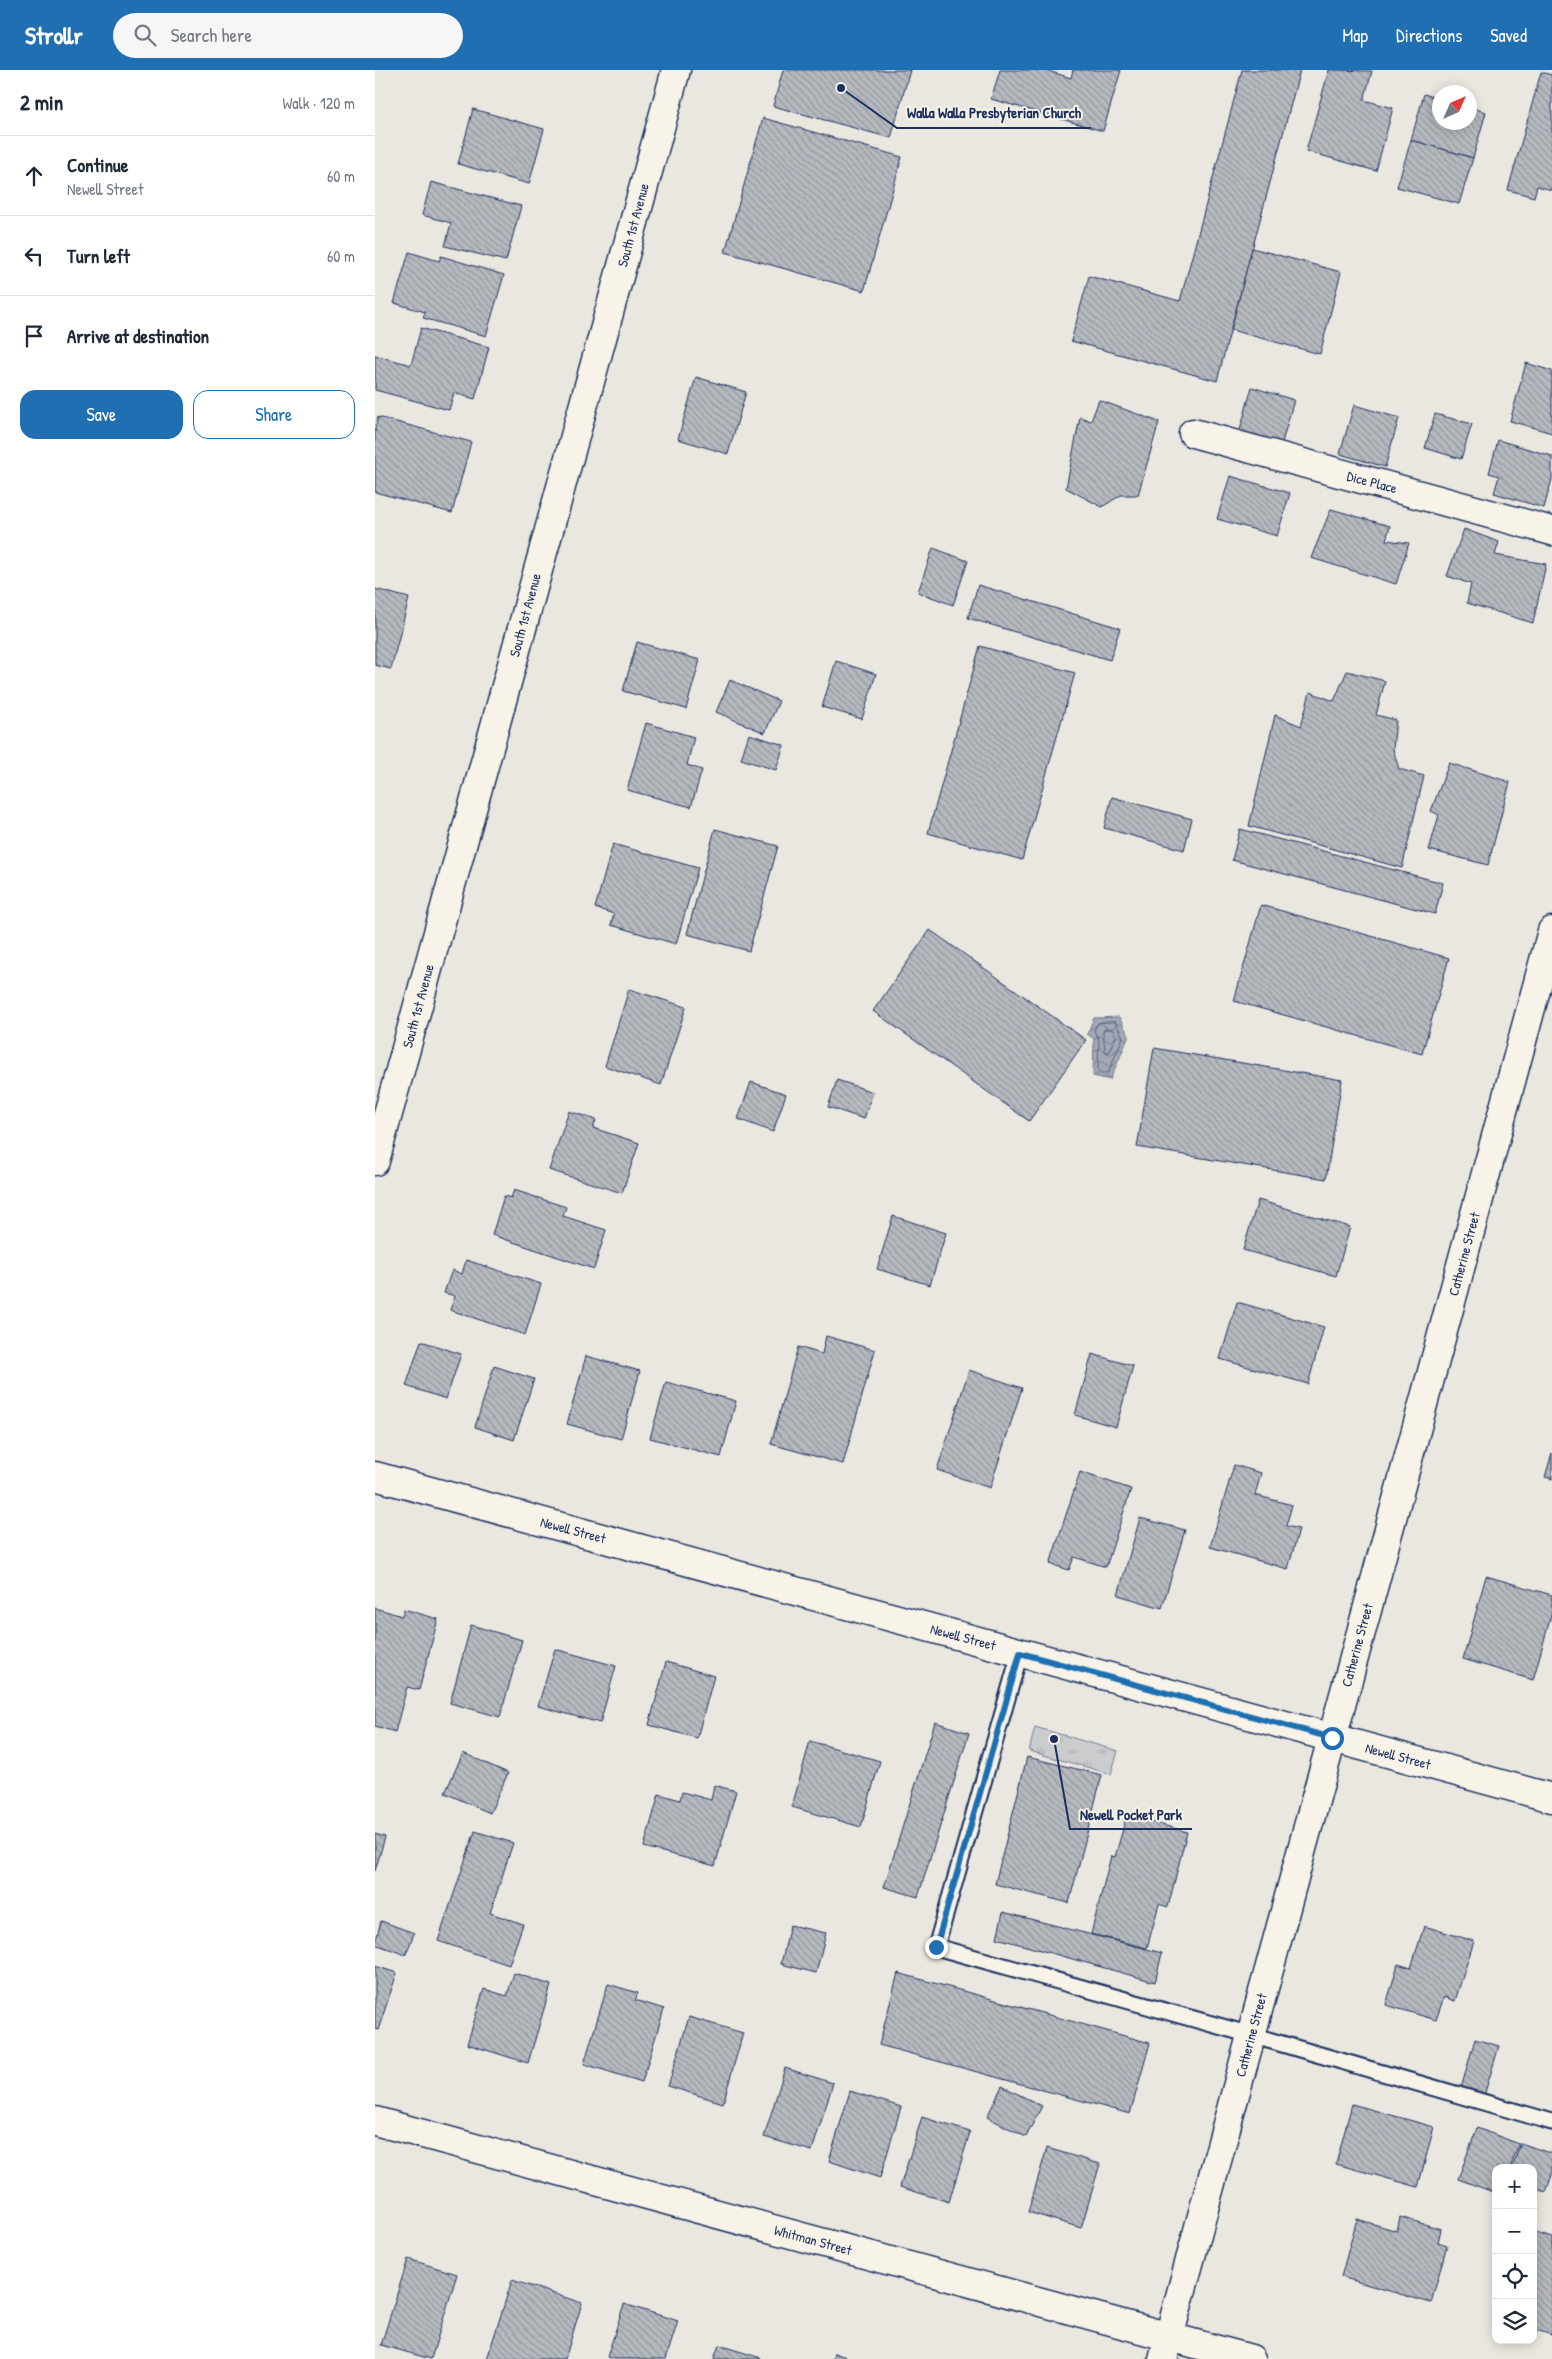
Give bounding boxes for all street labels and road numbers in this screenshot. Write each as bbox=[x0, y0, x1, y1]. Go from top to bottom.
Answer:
street label: South 1st Avenue bbox=[612, 181, 653, 269]
street label: Dice Place bbox=[1345, 466, 1400, 497]
street label: South 1st Avenue bbox=[504, 571, 545, 659]
street label: South 1st Avenue bbox=[397, 962, 438, 1050]
street label: Catherine Street bbox=[1443, 1210, 1484, 1298]
street label: Newell Street bbox=[538, 1512, 608, 1547]
street label: Catherine Street bbox=[1336, 1601, 1377, 1689]
street label: Newell Street bbox=[928, 1619, 998, 1654]
street label: Newell Street bbox=[1363, 1738, 1433, 1773]
street label: Catherine Street bbox=[1230, 1991, 1271, 2079]
street label: Whitman Street bbox=[772, 2220, 854, 2259]

